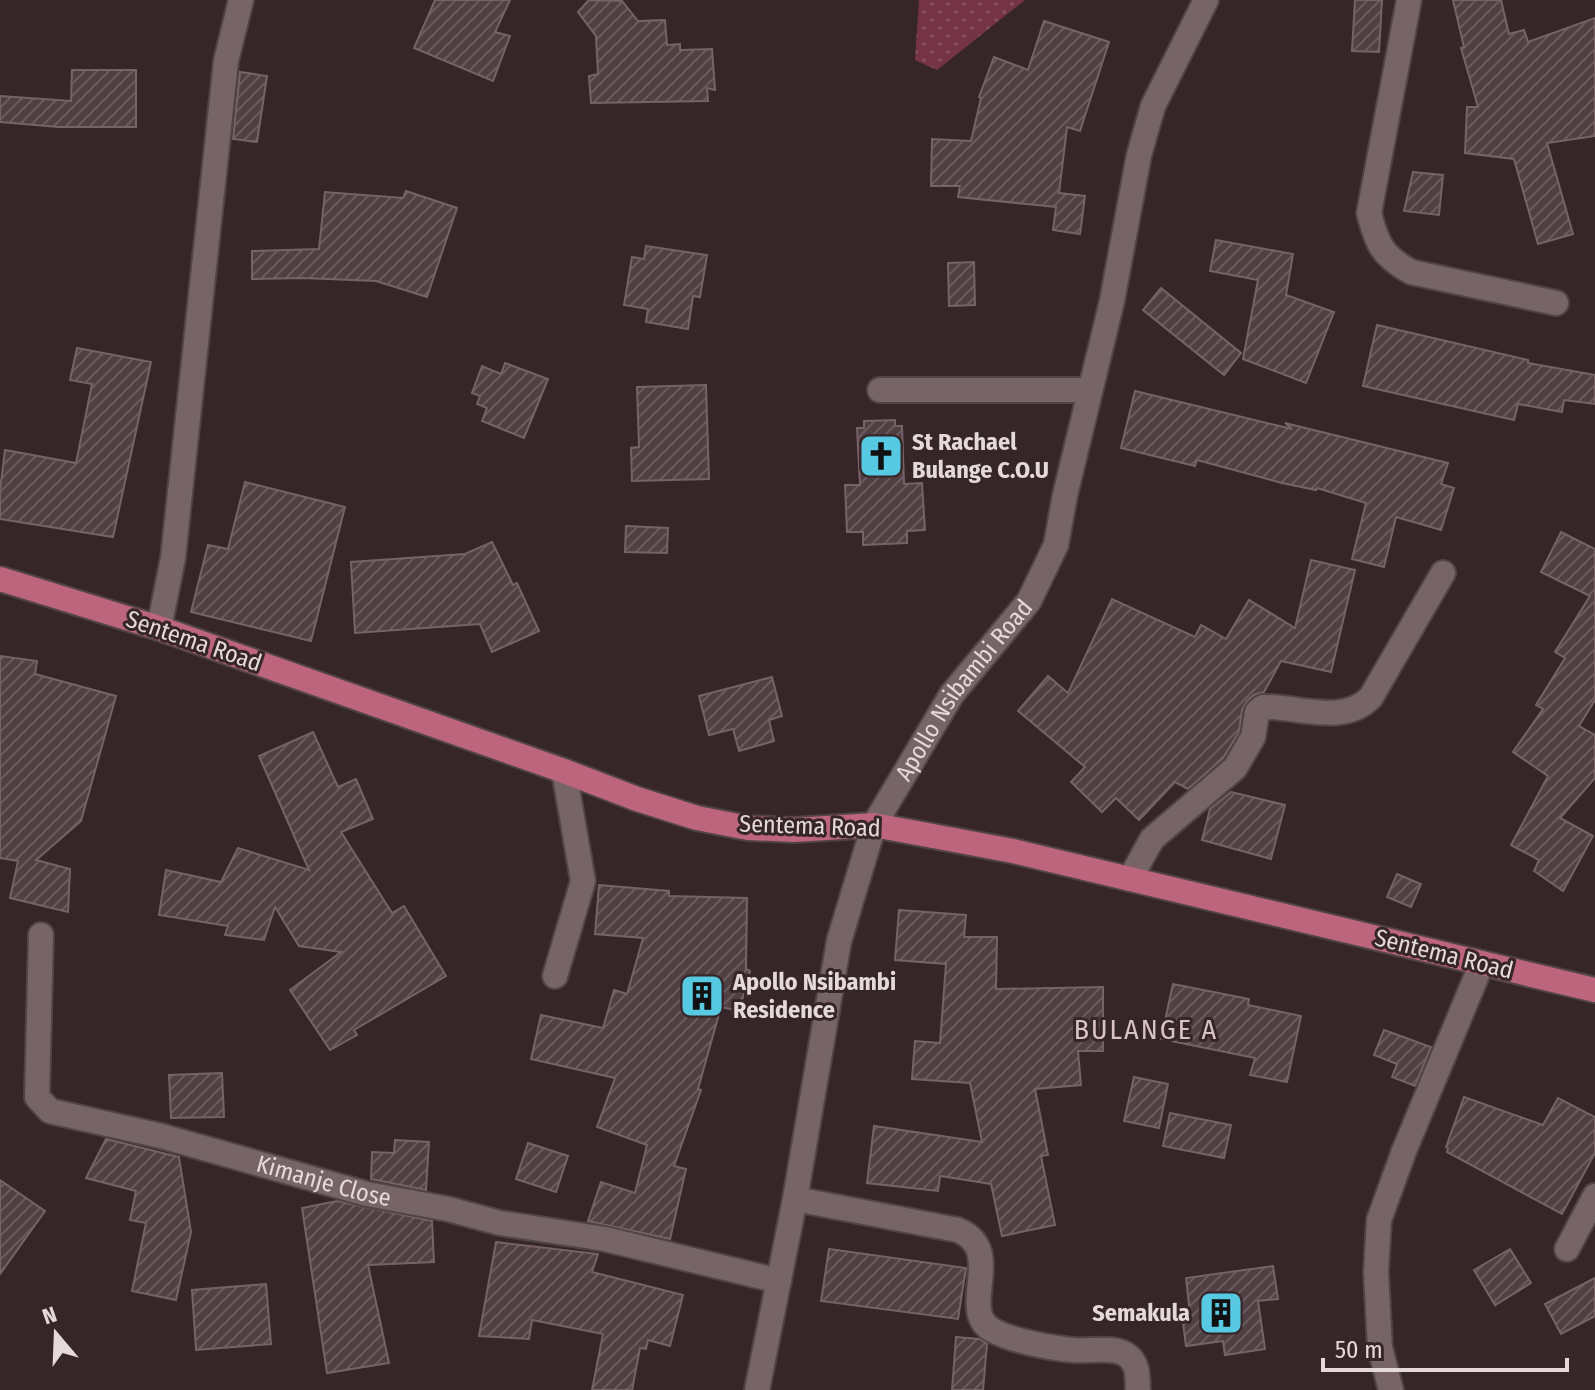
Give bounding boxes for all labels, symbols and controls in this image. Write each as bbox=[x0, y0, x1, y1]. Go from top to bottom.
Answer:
place label: St Rachael Bulange C.O.U bbox=[912, 428, 1049, 484]
church icon: St Rachael Bulange C.O.U bbox=[857, 432, 905, 480]
street label: Apollo Nsibambi Road bbox=[890, 594, 1038, 786]
street label: Sentema Road bbox=[123, 605, 265, 677]
street label: Sentema Road bbox=[739, 810, 881, 842]
street label: Sentema Road bbox=[1372, 923, 1516, 985]
place label: Apollo Nsibambi Residence bbox=[732, 968, 896, 1024]
building icon: Apollo Nsibambi Residence bbox=[678, 972, 726, 1020]
district label: BULANGE A bbox=[1074, 1013, 1218, 1046]
street label: Kimanje Close bbox=[253, 1150, 393, 1212]
building icon: Semakula bbox=[1197, 1289, 1245, 1337]
north arrow bbox=[16, 1294, 96, 1374]
place label: Semakula bbox=[1092, 1299, 1190, 1327]
text: N bbox=[39, 1301, 60, 1330]
scale bar bbox=[1323, 1322, 1567, 1372]
text: 50 m bbox=[1335, 1336, 1383, 1364]

